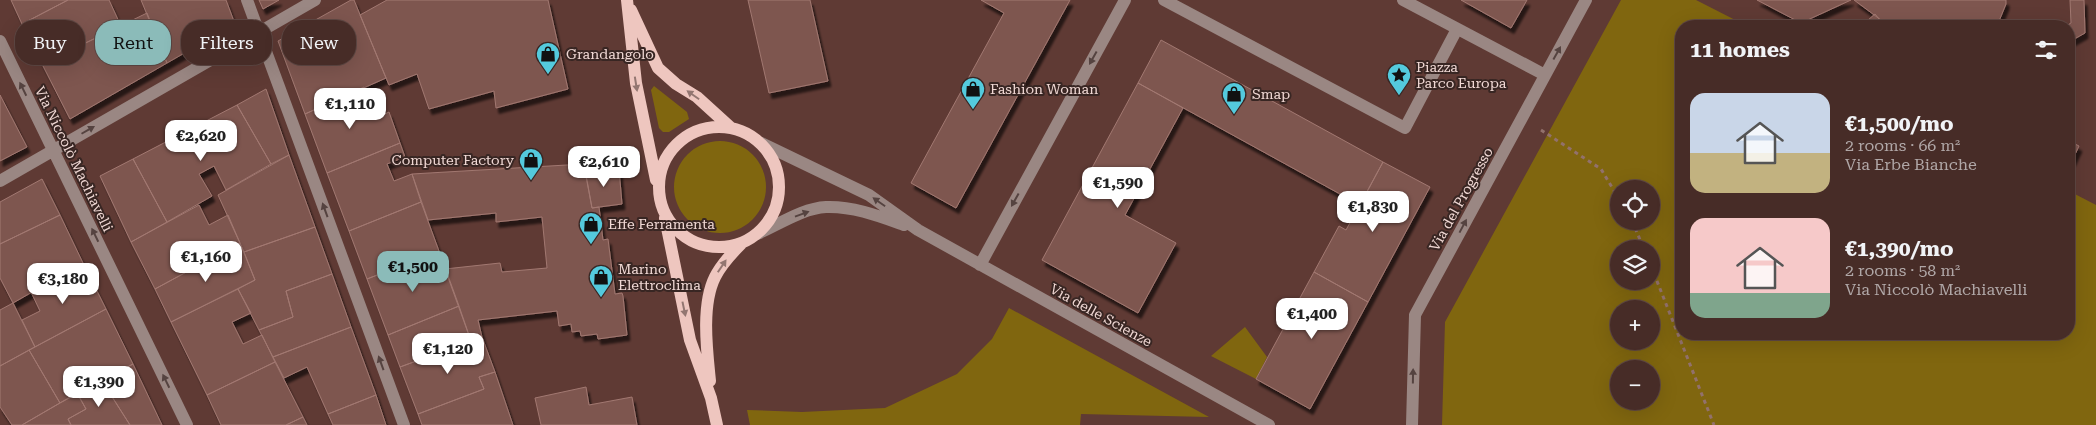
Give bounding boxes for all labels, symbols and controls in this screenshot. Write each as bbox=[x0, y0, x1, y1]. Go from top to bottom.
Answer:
chip: Buy bbox=[15, 20, 85, 65]
chip: Rent bbox=[95, 20, 171, 65]
chip: Filters bbox=[181, 20, 272, 65]
chip: New bbox=[282, 20, 356, 65]
icon: filters bbox=[2032, 36, 2060, 64]
text: 11 homes bbox=[1690, 38, 1790, 62]
shop icon: Grandangolo bbox=[535, 41, 561, 75]
place label: Grandangolo bbox=[566, 46, 654, 62]
one-way arrow bbox=[1553, 46, 1562, 59]
one-way arrow bbox=[1089, 51, 1098, 65]
place label: Piazza Parco Europa bbox=[1416, 59, 1507, 91]
place icon: Piazza Parco Europa bbox=[1386, 62, 1412, 96]
one-way arrow bbox=[633, 76, 641, 92]
shop icon: Fashion Woman bbox=[960, 76, 986, 110]
place label: Fashion Woman bbox=[990, 81, 1098, 97]
shop icon: Smap bbox=[1221, 81, 1247, 115]
one-way arrow bbox=[19, 82, 27, 96]
street label: Via Niccolò Machiavelli bbox=[32, 84, 116, 235]
place label: Smap bbox=[1252, 86, 1290, 102]
pin: €1,110 bbox=[309, 88, 391, 130]
one-way arrow bbox=[686, 90, 700, 100]
text: €1,110 bbox=[325, 94, 375, 113]
text: €1,500/mo bbox=[1845, 112, 1954, 136]
icon: home bbox=[1730, 113, 1790, 173]
pin: €2,620 bbox=[160, 120, 242, 162]
one-way arrow bbox=[81, 126, 94, 135]
text: €2,620 bbox=[176, 126, 226, 145]
text: 2 rooms · 66 m² bbox=[1845, 136, 1960, 155]
street label: Via del Progresso bbox=[1426, 144, 1496, 254]
pin: €2,610 bbox=[563, 146, 645, 188]
shop icon: Computer Factory bbox=[518, 147, 544, 181]
place label: Computer Factory bbox=[392, 152, 515, 168]
text: €2,610 bbox=[579, 152, 629, 171]
text: Via Erbe Bianche bbox=[1845, 155, 1977, 174]
pin: €1,590 bbox=[1077, 166, 1159, 209]
text: €1,590 bbox=[1093, 173, 1143, 192]
map controls bbox=[1610, 180, 1660, 410]
button: locate bbox=[1610, 180, 1660, 230]
pin: €1,830 bbox=[1332, 190, 1414, 233]
one-way arrow bbox=[1011, 193, 1019, 208]
one-way arrow bbox=[872, 197, 885, 207]
text: €1,830 bbox=[1348, 197, 1398, 216]
one-way arrow bbox=[321, 203, 328, 218]
one-way arrow bbox=[795, 210, 810, 218]
shop icon: Effe Ferramenta bbox=[578, 211, 604, 245]
place label: Effe Ferramenta bbox=[608, 216, 715, 232]
one-way arrow bbox=[1458, 219, 1467, 233]
one-way arrow bbox=[90, 228, 98, 242]
text: €1,390/mo bbox=[1845, 237, 1954, 261]
icon: home bbox=[1730, 238, 1790, 298]
pin: €1,160 bbox=[165, 240, 247, 283]
button: layers bbox=[1610, 240, 1660, 290]
text: €1,160 bbox=[181, 247, 231, 266]
pin: €1,500 bbox=[372, 250, 454, 293]
text: €1,500 bbox=[388, 257, 438, 276]
one-way arrow bbox=[717, 259, 727, 272]
place label: Marino Elettroclima bbox=[618, 261, 701, 293]
text: 2 rooms · 58 m² bbox=[1845, 261, 1960, 280]
pin: €3,180 bbox=[22, 262, 104, 305]
shop icon: Marino Elettroclima bbox=[588, 264, 614, 298]
text: €3,180 bbox=[38, 269, 88, 288]
street label: Via delle Scienze bbox=[1047, 280, 1155, 350]
text: Via Niccolò Machiavelli bbox=[1845, 280, 2027, 299]
pin: €1,400 bbox=[1271, 298, 1353, 340]
button: + bbox=[1610, 300, 1660, 350]
one-way arrow bbox=[680, 302, 688, 317]
text: €1,400 bbox=[1287, 304, 1337, 323]
pin: €1,120 bbox=[407, 332, 489, 375]
text: €1,120 bbox=[423, 339, 473, 358]
one-way arrow bbox=[377, 355, 385, 370]
button: − bbox=[1610, 360, 1660, 410]
pin: €1,390 bbox=[58, 366, 140, 408]
one-way arrow bbox=[1409, 368, 1417, 384]
text: €1,390 bbox=[74, 372, 124, 391]
one-way arrow bbox=[161, 374, 169, 388]

